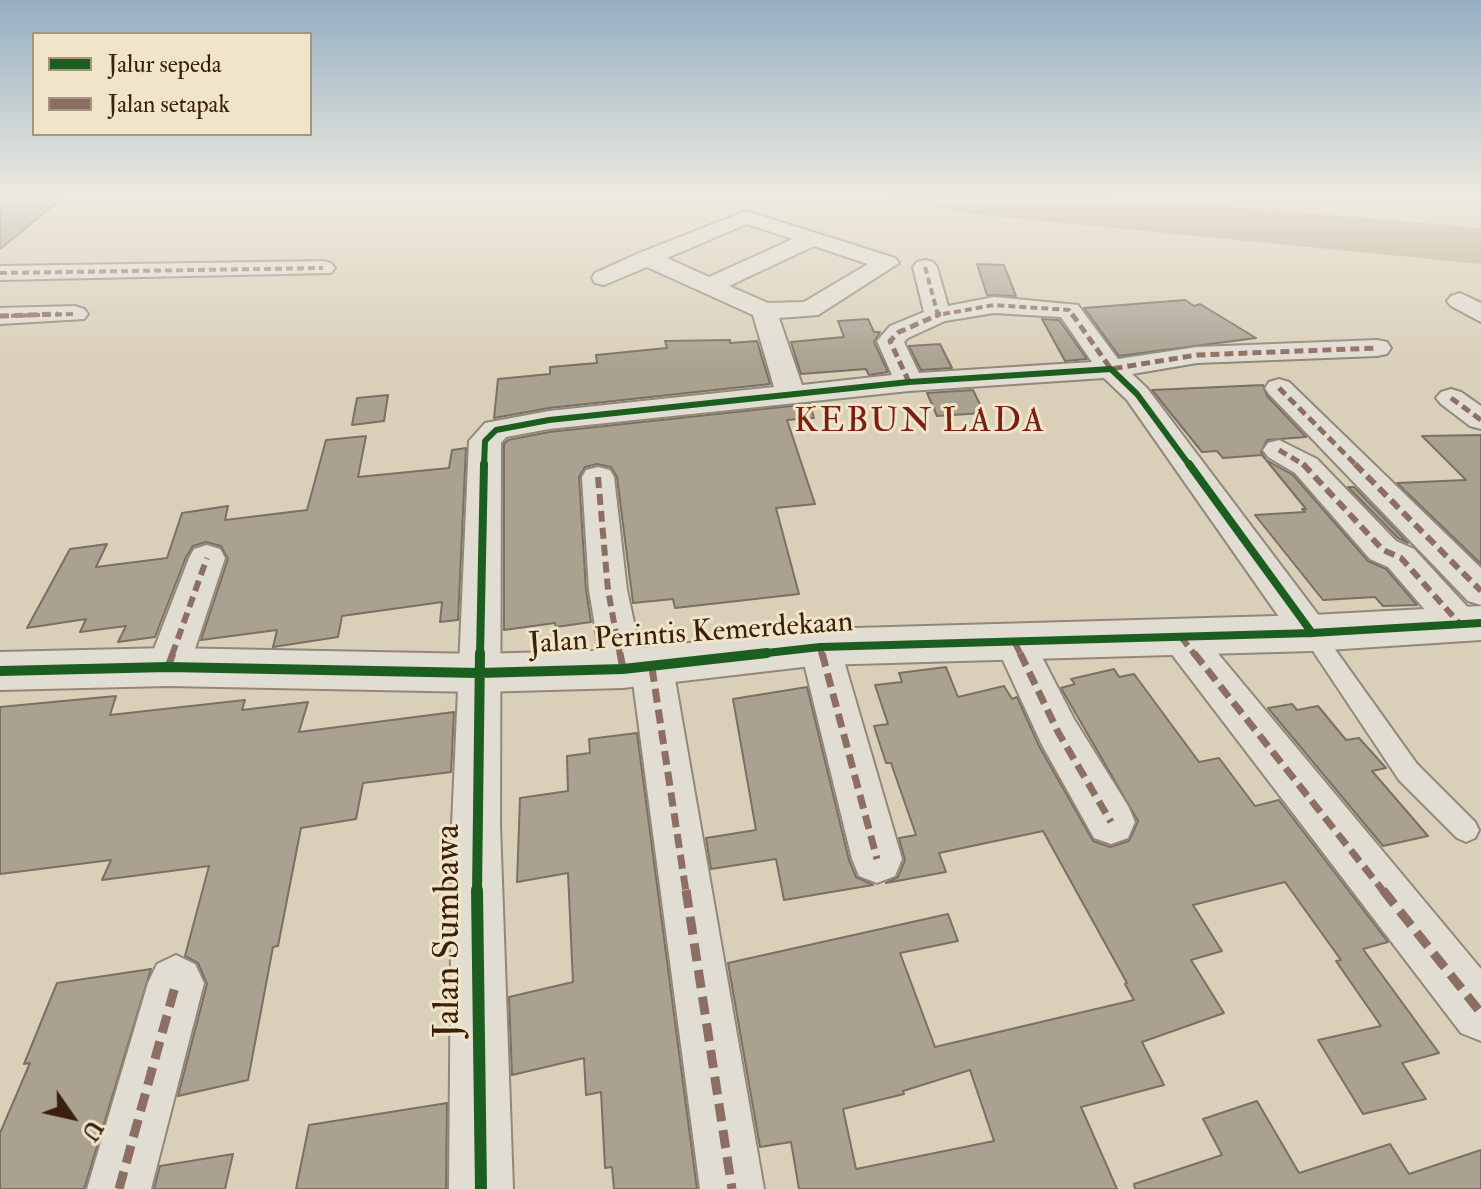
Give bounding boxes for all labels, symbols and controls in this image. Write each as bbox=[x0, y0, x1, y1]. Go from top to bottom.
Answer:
legend bbox=[32, 32, 312, 136]
text: Jalur sepeda bbox=[108, 49, 222, 80]
text: Jalan setapak bbox=[108, 89, 230, 120]
district label: KEBUN LADA bbox=[794, 404, 1046, 444]
street label: Jalan Perintis Kemerdekaan bbox=[528, 606, 854, 664]
street label: Jalan Sumbawa bbox=[428, 824, 472, 1038]
north arrow bbox=[32, 1077, 112, 1157]
text: U bbox=[75, 1115, 109, 1146]

